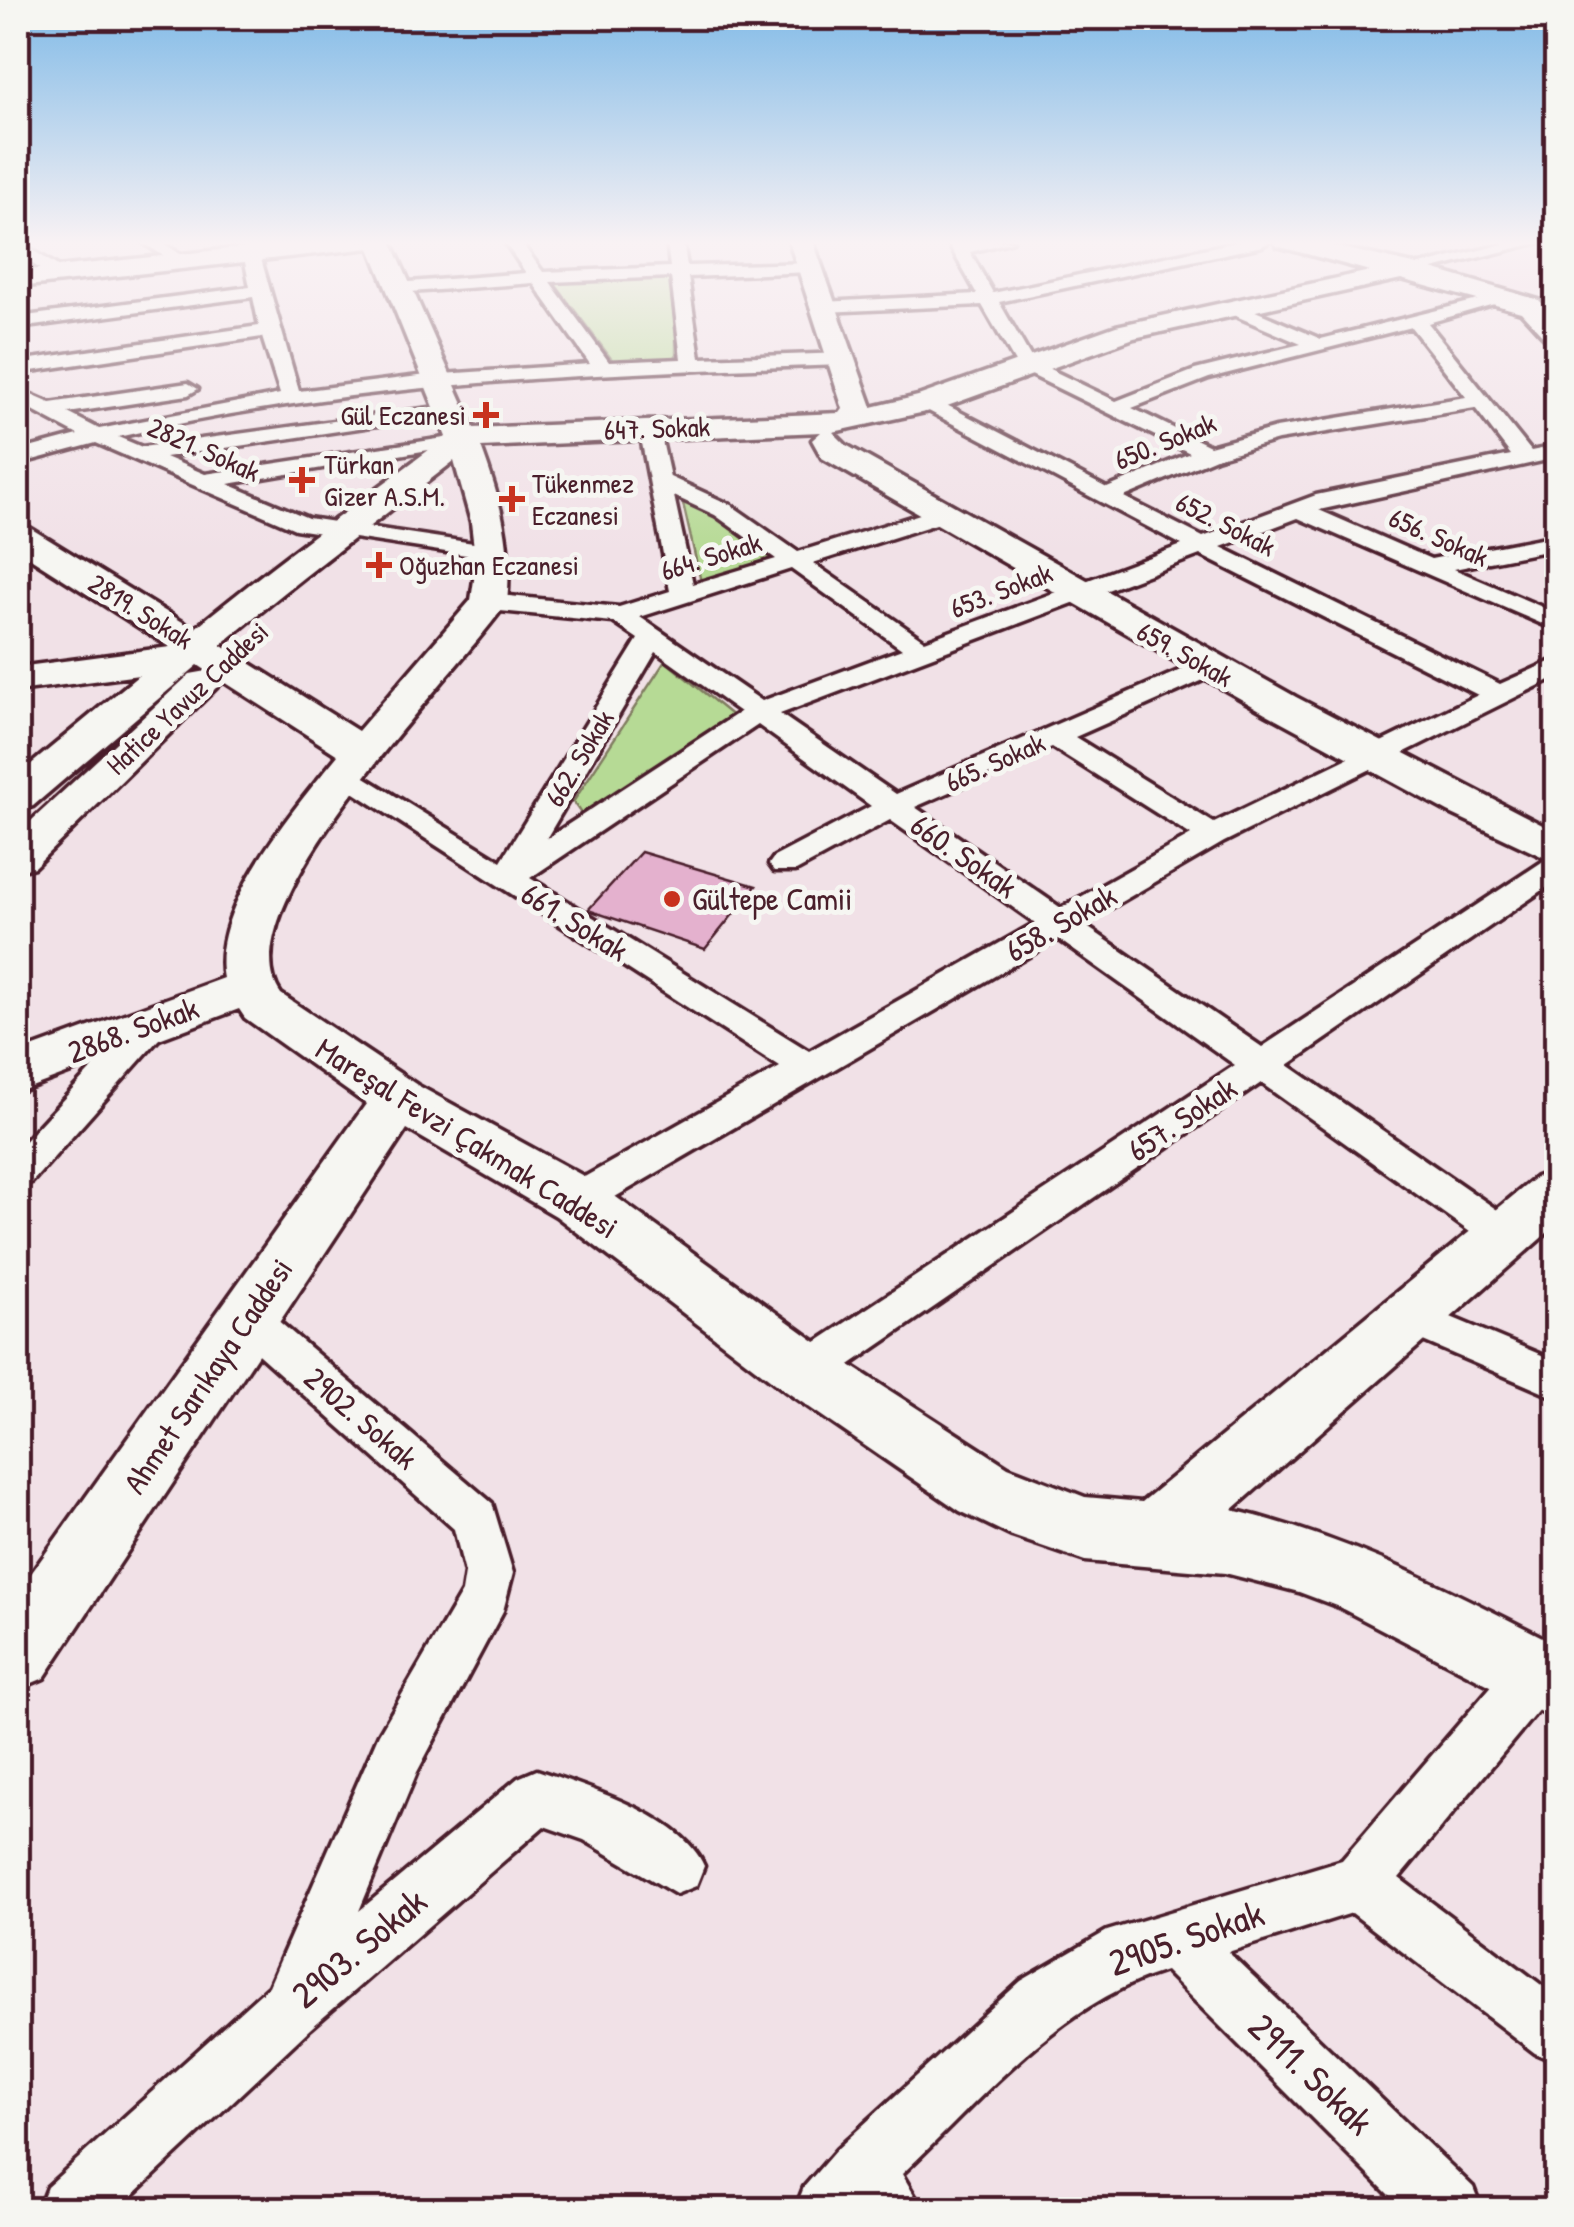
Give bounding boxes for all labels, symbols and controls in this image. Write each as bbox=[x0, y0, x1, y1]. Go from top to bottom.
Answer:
place label: Gül Eczanesi bbox=[340, 396, 466, 434]
street label: 650. Sokak bbox=[1109, 403, 1222, 479]
marker: Gül Eczanesi bbox=[475, 404, 497, 426]
street label: 2821. Sokak bbox=[142, 407, 267, 491]
street label: 647. Sokak bbox=[603, 407, 711, 449]
place label: Türkan Gizer A.S.M. bbox=[324, 445, 445, 515]
place label: Tükenmez Eczanesi bbox=[532, 464, 634, 534]
marker: Türkan Gizer A.S.M. bbox=[289, 467, 315, 493]
street label: 652. Sokak bbox=[1170, 483, 1283, 565]
marker: Tükenmez Eczanesi bbox=[501, 488, 523, 510]
street label: 656. Sokak bbox=[1383, 498, 1495, 576]
street label: 664. Sokak bbox=[656, 523, 766, 589]
place label: Oğuzhan Eczanesi bbox=[399, 546, 579, 584]
street label: 653. Sokak bbox=[945, 553, 1058, 627]
marker: Oğuzhan Eczanesi bbox=[368, 554, 390, 576]
street label: 2819. Sokak bbox=[82, 564, 201, 658]
street label: 659. Sokak bbox=[1130, 612, 1240, 696]
street label: Hatice Yavuz Caddesi bbox=[98, 613, 276, 783]
street label: 662. Sokak bbox=[535, 702, 623, 813]
street label: 665. Sokak bbox=[939, 723, 1051, 801]
street label: 660. Sokak bbox=[902, 803, 1026, 908]
street label: 661. Sokak bbox=[514, 872, 637, 971]
street label: 658. Sokak bbox=[998, 874, 1124, 971]
place label: Gültepe Camii bbox=[692, 877, 852, 920]
marker: Gültepe Camii bbox=[661, 888, 683, 910]
street label: 2868. Sokak bbox=[61, 986, 204, 1073]
street label: Mareşal Fevzi Çakmak Caddesi bbox=[308, 1027, 627, 1248]
street label: 657. Sokak bbox=[1119, 1066, 1245, 1171]
street label: Ahmet Sarıkaya Caddesi bbox=[113, 1250, 302, 1502]
street label: 2902. Sokak bbox=[296, 1356, 427, 1479]
street label: 2903. Sokak bbox=[280, 1875, 437, 2019]
street label: 2905. Sokak bbox=[1101, 1886, 1270, 1988]
street label: 2911. Sokak bbox=[1238, 2001, 1386, 2146]

